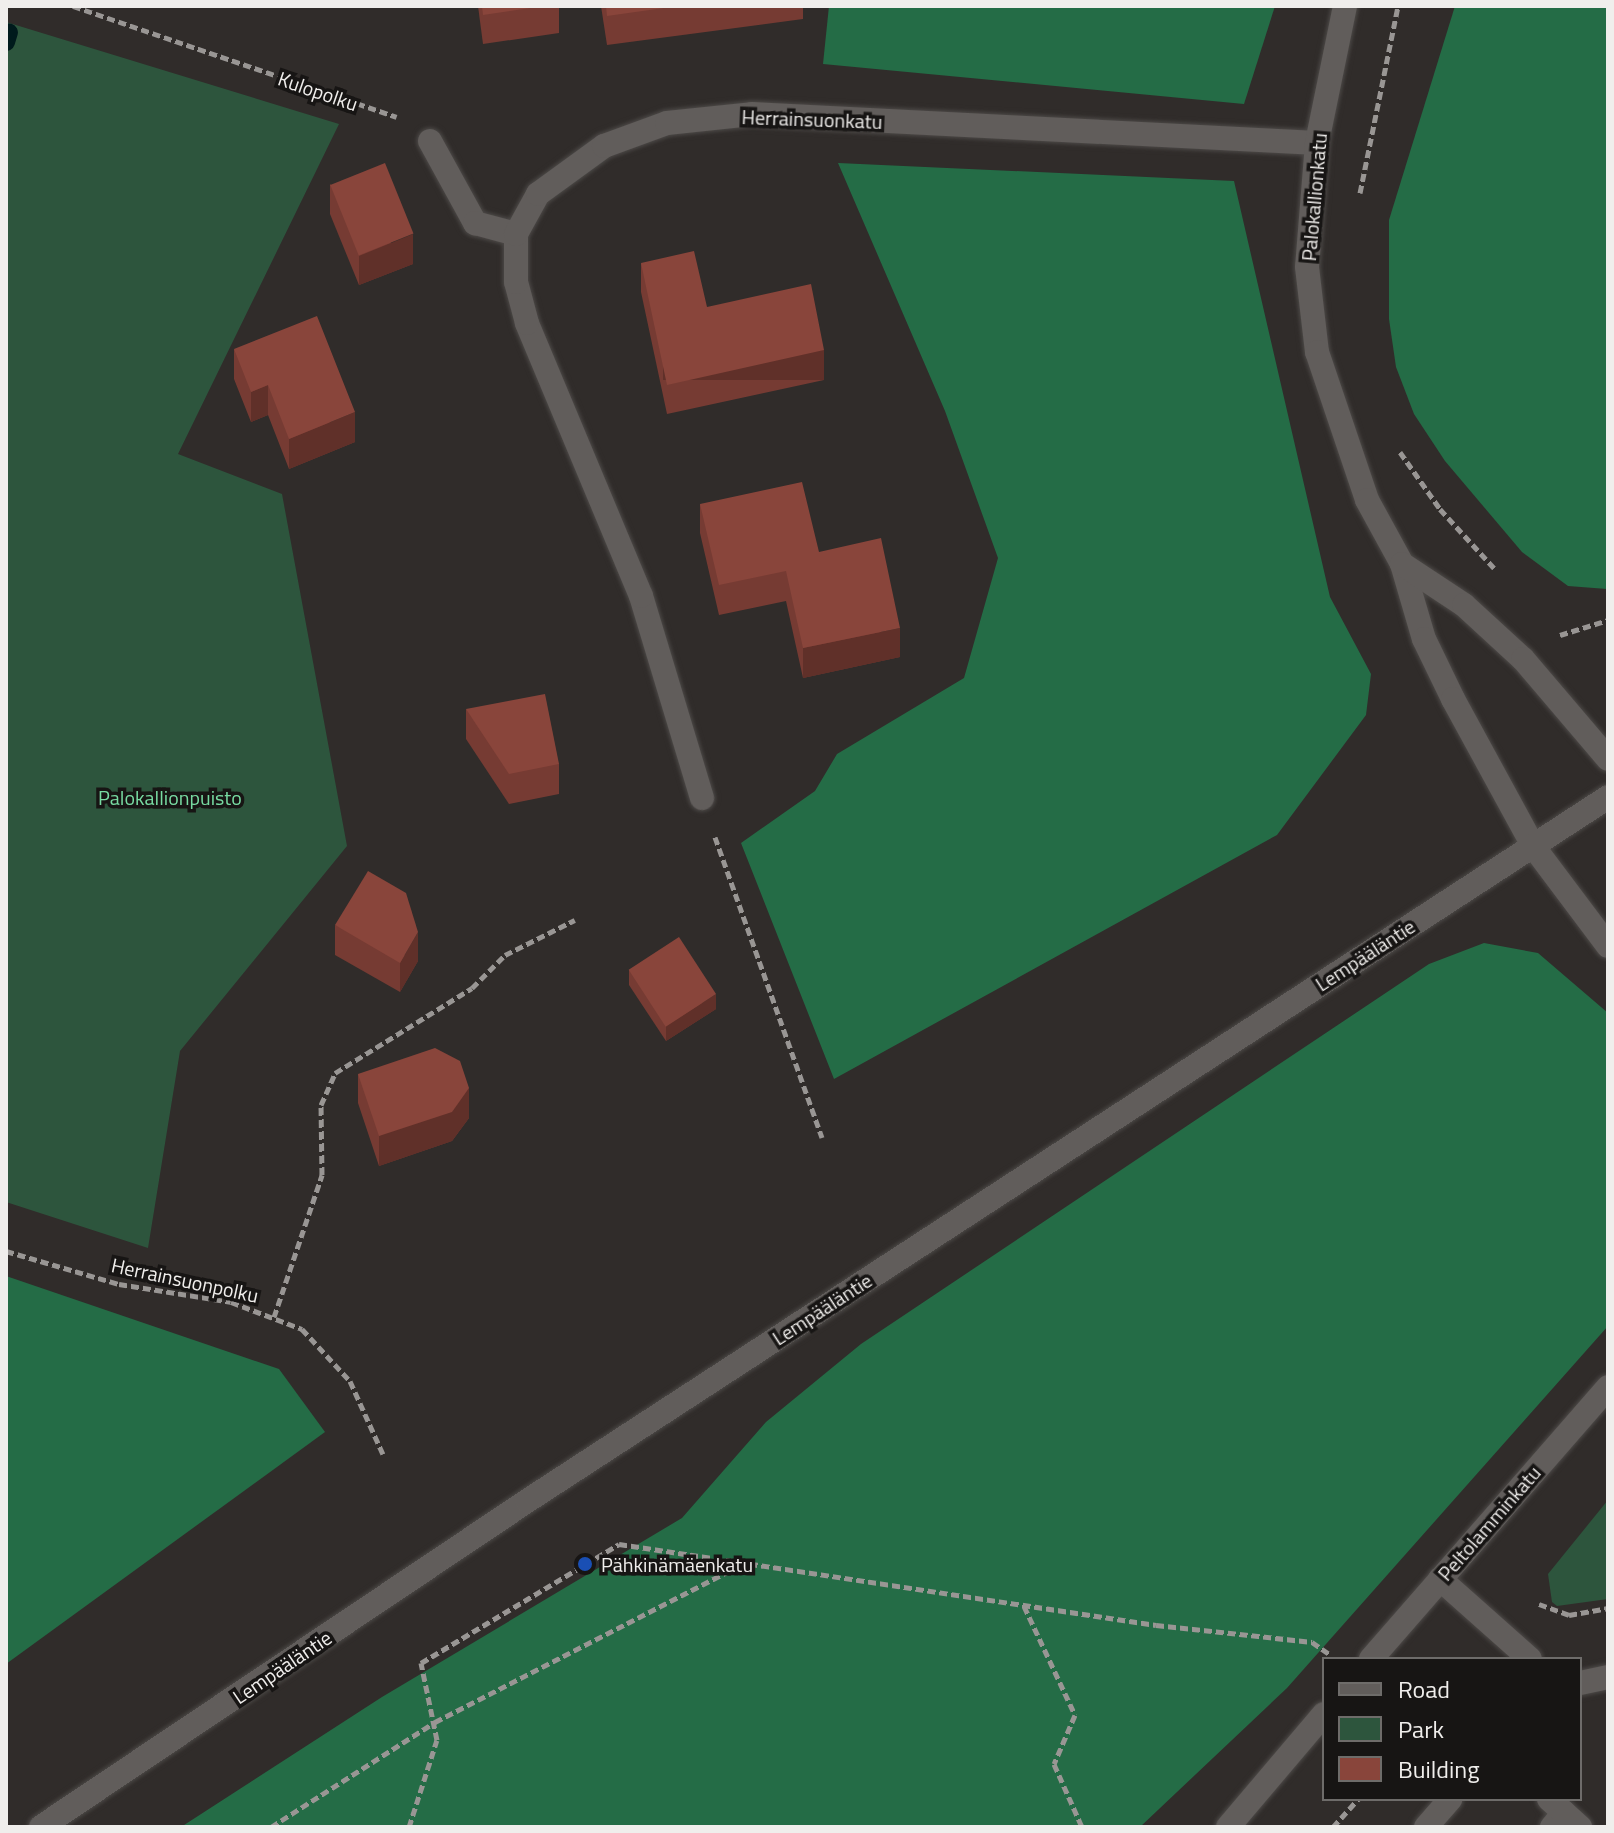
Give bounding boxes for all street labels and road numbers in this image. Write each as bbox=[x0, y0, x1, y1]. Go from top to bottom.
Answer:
street label: Kulopolku bbox=[275, 66, 361, 116]
street label: Herrainsuonkatu bbox=[741, 105, 883, 133]
street label: Palokallionkatu bbox=[1296, 132, 1332, 262]
street label: Lempääläntie bbox=[1311, 914, 1419, 996]
street label: Herrainsuonpolku bbox=[109, 1253, 261, 1307]
street label: Lempääläntie bbox=[768, 1268, 876, 1350]
street label: Peltolamminkatu bbox=[1433, 1461, 1545, 1585]
street label: Lempääläntie bbox=[228, 1625, 336, 1709]

